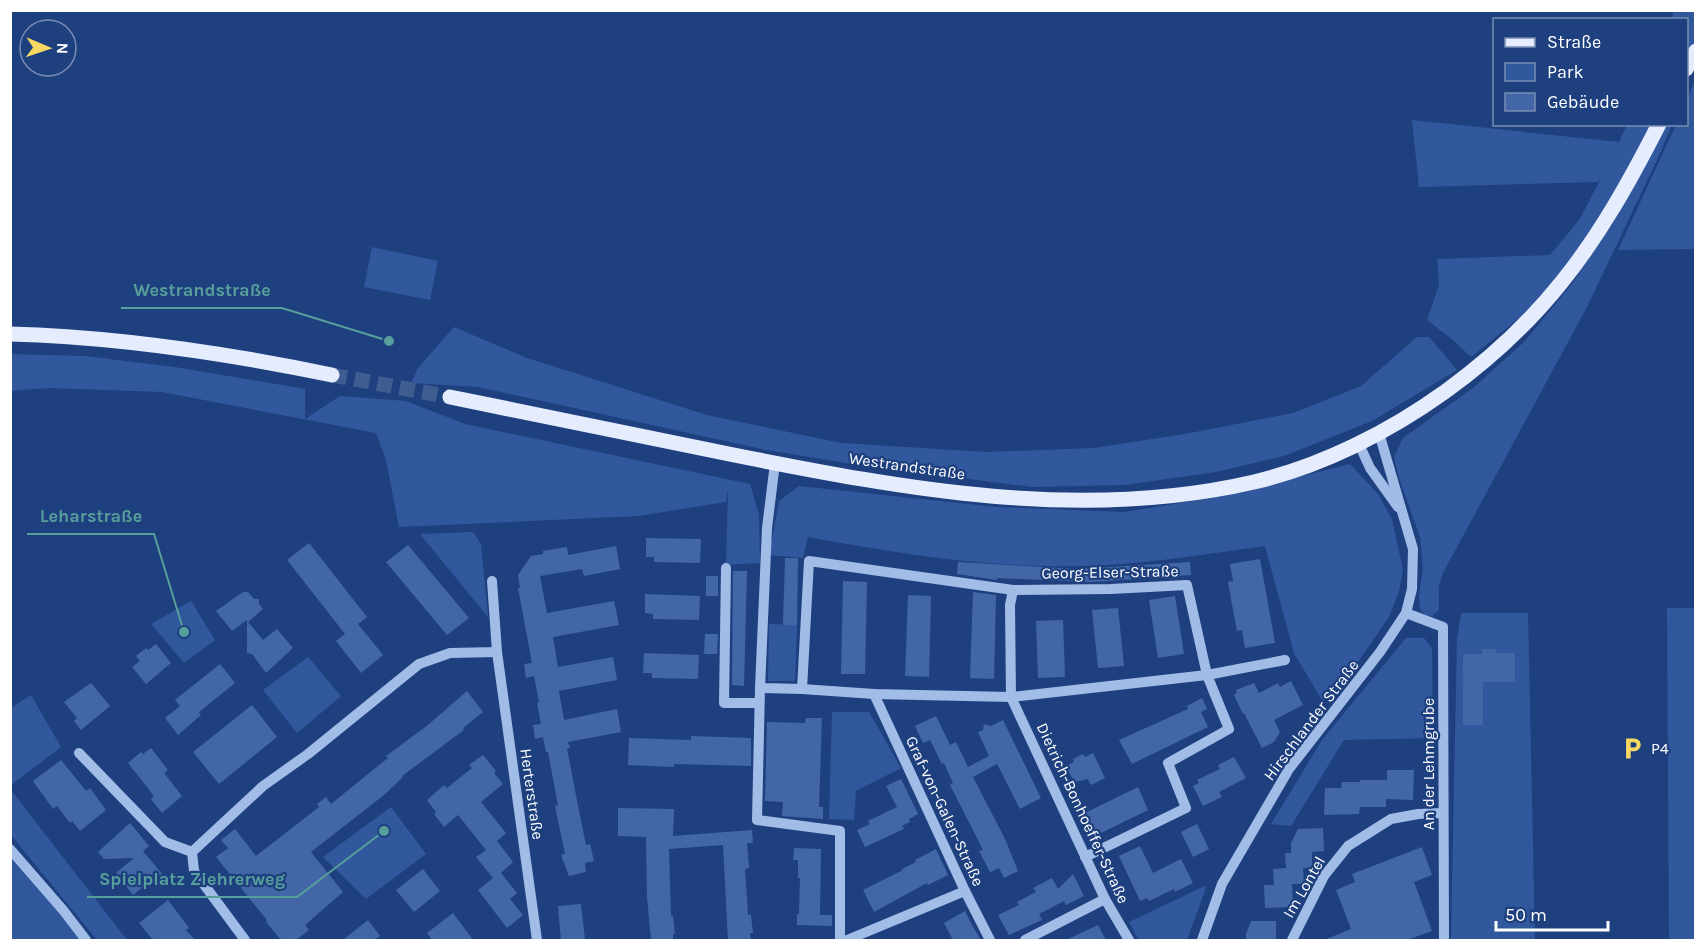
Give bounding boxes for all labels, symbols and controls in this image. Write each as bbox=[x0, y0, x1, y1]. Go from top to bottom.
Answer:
north arrow bbox=[18, 18, 78, 78]
legend bbox=[1493, 18, 1688, 126]
text: Straße bbox=[1547, 31, 1601, 53]
text: N bbox=[53, 42, 72, 55]
text: Park bbox=[1547, 61, 1584, 83]
text: Gebäude bbox=[1547, 91, 1619, 113]
callout: Westrandstraße bbox=[121, 272, 282, 308]
text: Westrandstraße bbox=[133, 279, 271, 301]
street label: Westrandstraße bbox=[848, 448, 966, 484]
callout: Leharstraße bbox=[27, 498, 154, 534]
text: Leharstraße bbox=[40, 505, 142, 527]
street label: Georg-Elser-Straße bbox=[1041, 561, 1179, 583]
street label: Hirschlander Straße bbox=[1259, 656, 1363, 784]
street label: An der Lehmgrube bbox=[1419, 698, 1438, 830]
street label: Dietrich-Bonhoeffer-Straße bbox=[1033, 720, 1133, 906]
street label: Graf-von-Galen-Straße bbox=[902, 733, 988, 889]
parking icon: P4 bbox=[1620, 735, 1646, 761]
place label: P4 bbox=[1651, 739, 1669, 758]
street label: Herterstraße bbox=[516, 747, 548, 841]
street label: Im Lontel bbox=[1279, 853, 1329, 921]
callout: Spielplatz Ziehrerweg bbox=[87, 861, 297, 897]
text: Spielplatz Ziehrerweg bbox=[99, 868, 286, 890]
scale bar bbox=[1496, 894, 1608, 932]
text: 50 m bbox=[1505, 904, 1547, 926]

